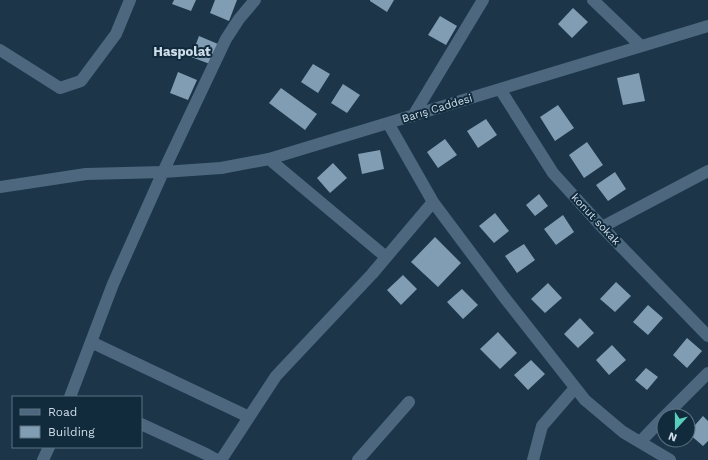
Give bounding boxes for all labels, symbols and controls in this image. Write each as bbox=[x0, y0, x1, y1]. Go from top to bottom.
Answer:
district label: Haspolat bbox=[153, 44, 211, 59]
street label: Barış Caddesi bbox=[400, 92, 474, 125]
street label: konut sokak bbox=[569, 191, 623, 248]
legend bbox=[12, 396, 142, 448]
text: Road bbox=[48, 405, 77, 419]
north arrow bbox=[656, 408, 696, 448]
text: Building bbox=[48, 425, 95, 439]
text: N bbox=[666, 429, 679, 444]

